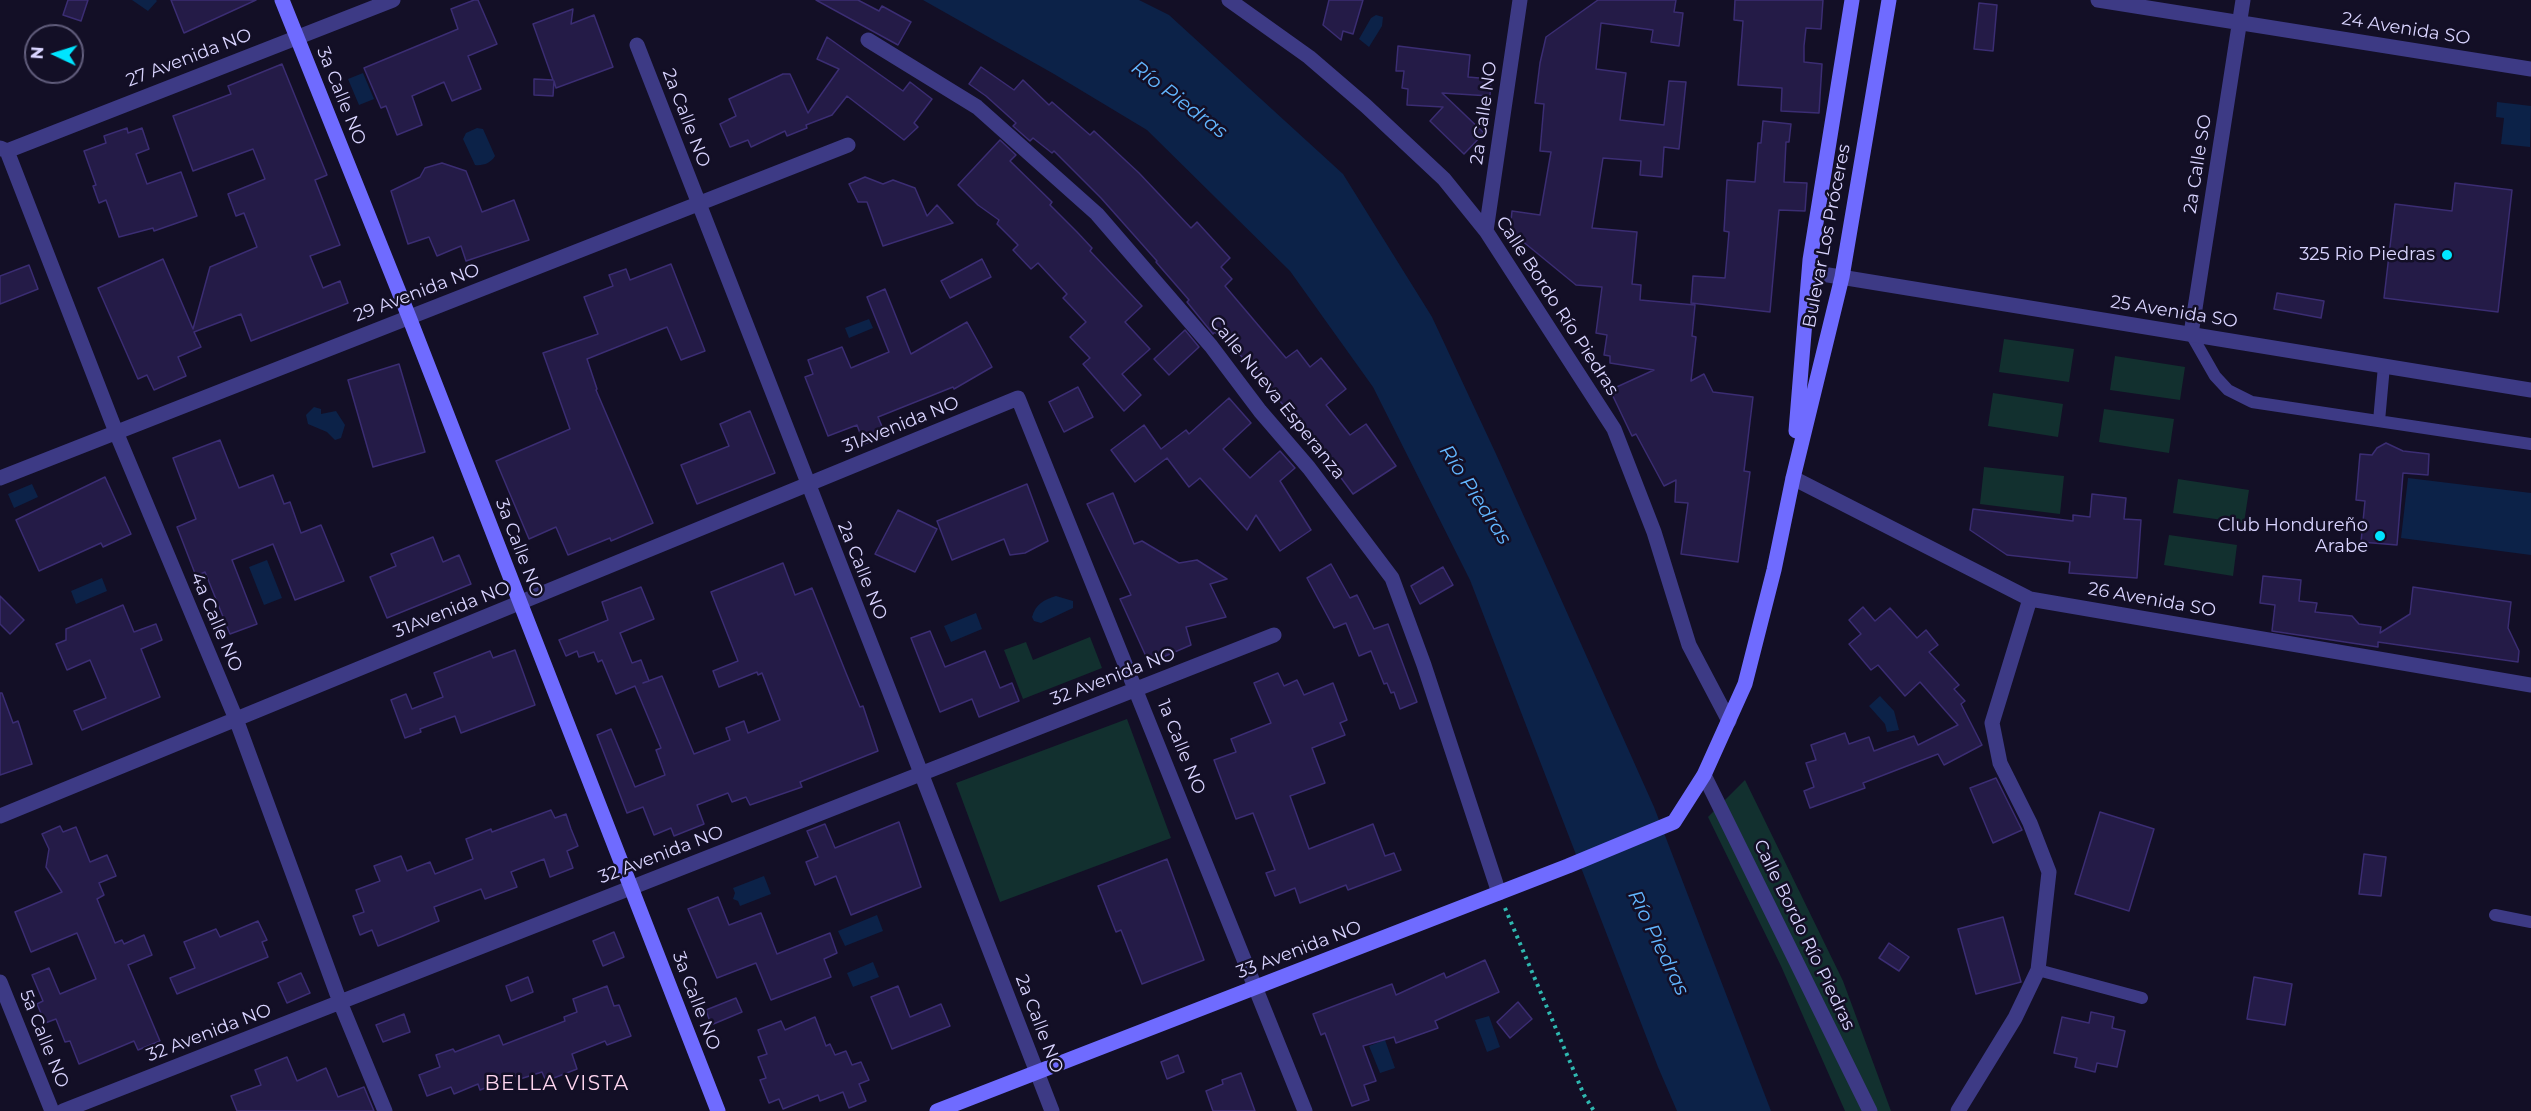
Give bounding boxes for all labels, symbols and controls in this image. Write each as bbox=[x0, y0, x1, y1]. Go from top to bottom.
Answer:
street label: 24 Avenida SO bbox=[2340, 8, 2472, 50]
north arrow bbox=[24, 24, 84, 84]
street label: 27 Avenida NO bbox=[123, 24, 255, 92]
street label: 3a Calle NO bbox=[312, 44, 370, 148]
text: N bbox=[28, 46, 47, 60]
water label: Río Piedras bbox=[1126, 56, 1232, 144]
street label: 2a Calle NO bbox=[1466, 60, 1502, 166]
street label: 2a Calle NO bbox=[657, 66, 715, 170]
street label: 2a Calle SO bbox=[2179, 113, 2217, 215]
street label: Bulevar Los Próceres bbox=[1799, 142, 1855, 330]
street label: Calle Bordo Río Piedras bbox=[1491, 212, 1623, 400]
place label: 325 Rio Piedras bbox=[2299, 244, 2435, 266]
marker: 325 Rio Piedras bbox=[2440, 248, 2454, 262]
street label: 29 Avenida NO bbox=[351, 259, 483, 327]
street label: 25 Avenida SO bbox=[2109, 291, 2239, 333]
street label: Calle Nueva Esperanza bbox=[1205, 312, 1349, 484]
street label: 31Avenida NO bbox=[840, 392, 962, 458]
water label: Río Piedras bbox=[1434, 441, 1516, 549]
street label: 3a Calle NO bbox=[490, 496, 548, 600]
place label: Club Hondureño Arabe bbox=[2218, 515, 2368, 558]
street label: 2a Calle NO bbox=[833, 519, 891, 623]
marker: Club Hondureño Arabe bbox=[2373, 529, 2387, 543]
street label: 4a Calle NO bbox=[185, 569, 247, 675]
street label: 31Avenida NO bbox=[391, 577, 513, 643]
street label: 26 Avenida SO bbox=[2086, 578, 2218, 622]
street label: 32 Avenida NO bbox=[1047, 643, 1179, 711]
street label: 1a Calle NO bbox=[1152, 697, 1210, 797]
street label: 32 Avenida NO bbox=[595, 821, 727, 889]
street label: Calle Bordo Río Piedras bbox=[1748, 836, 1860, 1034]
water label: Río Piedras bbox=[1622, 886, 1694, 1000]
street label: 33 Avenida NO bbox=[1234, 916, 1364, 984]
street label: 3a Calle NO bbox=[667, 949, 725, 1053]
street label: 2a Calle NO bbox=[1010, 972, 1068, 1076]
street label: 5a Calle NO bbox=[15, 987, 73, 1091]
street label: 32 Avenida NO bbox=[143, 999, 275, 1067]
district label: BELLA VISTA bbox=[484, 1072, 630, 1096]

